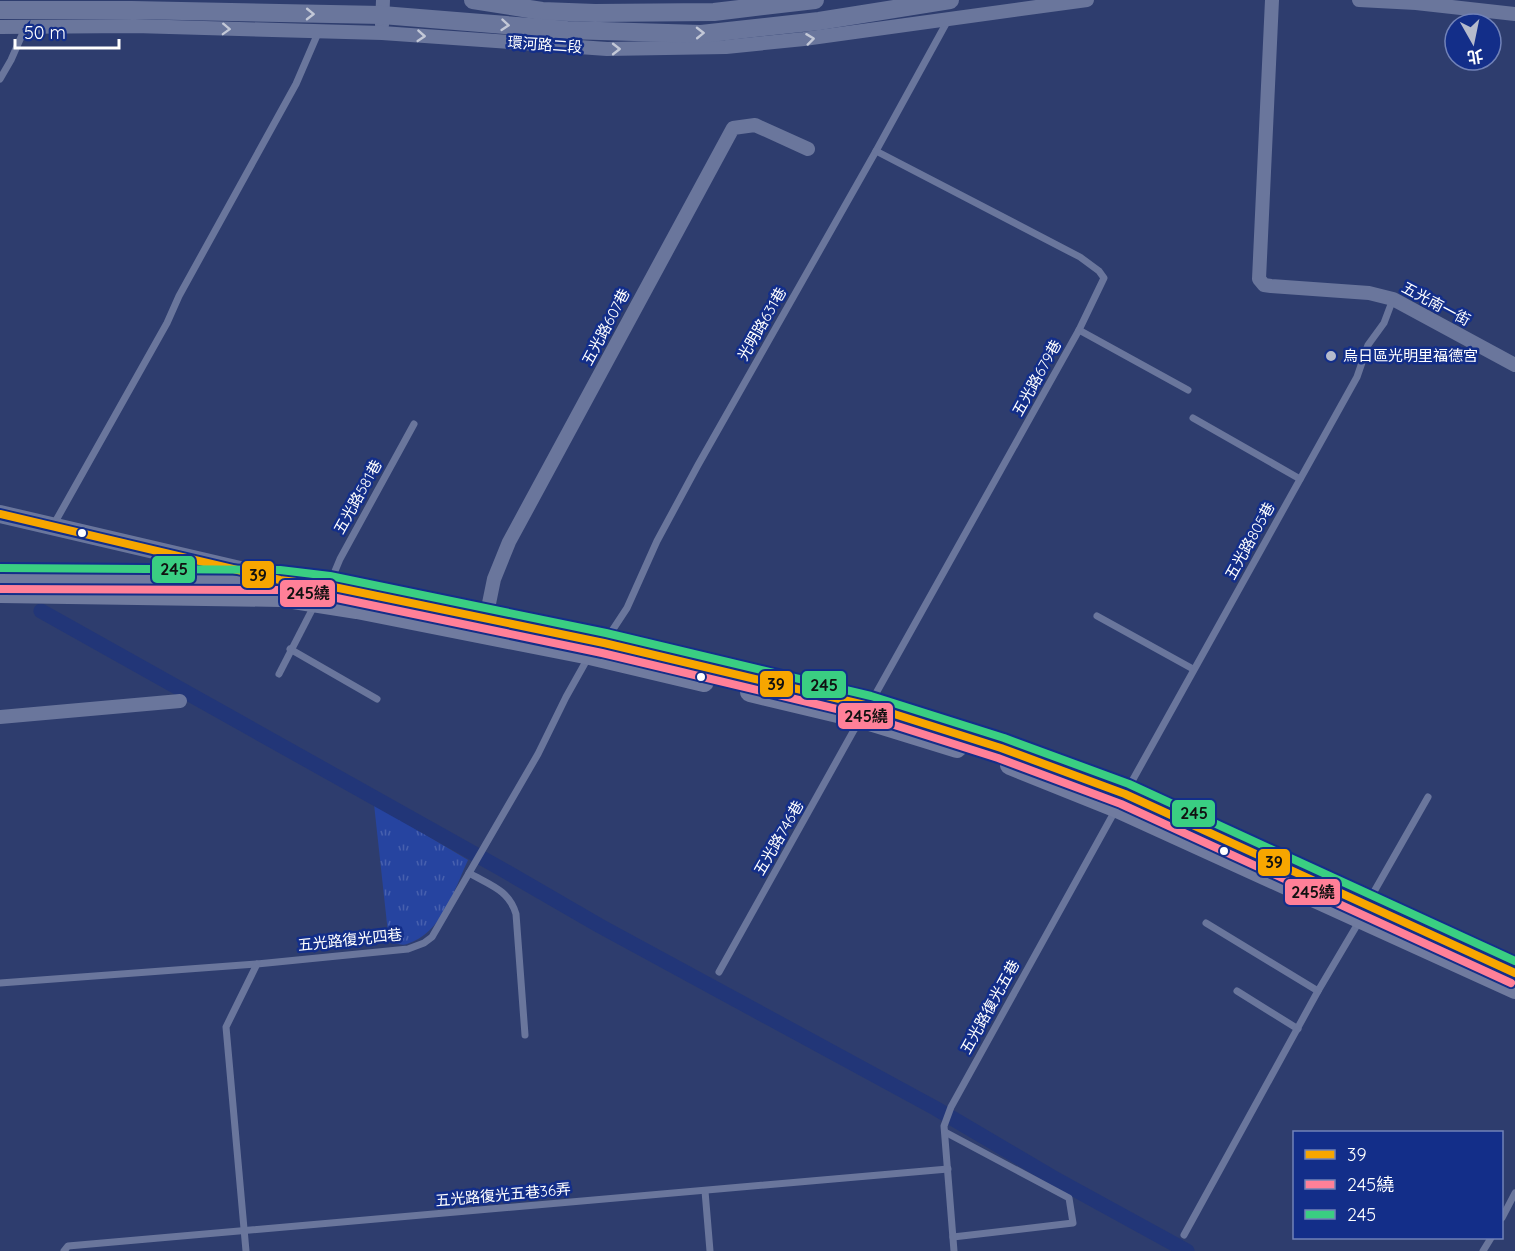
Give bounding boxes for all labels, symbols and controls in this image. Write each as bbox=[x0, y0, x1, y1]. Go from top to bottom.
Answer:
one-way arrow bbox=[306, 8, 315, 20]
scale bar bbox=[15, 12, 118, 50]
north arrow bbox=[1443, 12, 1503, 72]
one-way arrow bbox=[501, 18, 510, 31]
text: 50 m bbox=[24, 21, 66, 44]
one-way arrow bbox=[222, 23, 231, 36]
one-way arrow bbox=[695, 27, 704, 39]
one-way arrow bbox=[417, 29, 426, 42]
street label: 環河路二段 bbox=[507, 32, 583, 57]
one-way arrow bbox=[806, 33, 815, 45]
one-way arrow bbox=[611, 43, 620, 55]
text: 北 bbox=[1466, 46, 1485, 68]
street label: 五光南一街 bbox=[1399, 278, 1474, 330]
street label: 光明路631巷 bbox=[733, 284, 790, 364]
street label: 五光路607巷 bbox=[577, 285, 634, 368]
street label: 五光路679巷 bbox=[1008, 336, 1065, 419]
place label: 烏日區光明里福德宮 bbox=[1343, 346, 1478, 365]
marker: 烏日區光明里福德宮 bbox=[1324, 349, 1338, 363]
street label: 五光路581巷 bbox=[329, 456, 386, 537]
street label: 五光路805巷 bbox=[1221, 499, 1279, 583]
unlabelled marker bbox=[76, 527, 88, 539]
line badge: 245 bbox=[151, 555, 196, 584]
text: 245 bbox=[160, 559, 188, 579]
line badge: 39 bbox=[241, 560, 275, 589]
text: 39 bbox=[249, 565, 267, 585]
line badge: 245繞 bbox=[279, 579, 336, 608]
text: 245繞 bbox=[286, 583, 330, 603]
line badge: 39 bbox=[759, 670, 794, 698]
line badge: 245 bbox=[801, 670, 847, 699]
unlabelled marker bbox=[695, 671, 707, 683]
text: 39 bbox=[767, 674, 785, 694]
text: 245 bbox=[810, 675, 838, 695]
line badge: 245繞 bbox=[837, 702, 894, 730]
text: 245繞 bbox=[844, 706, 888, 726]
street label: 五光路746巷 bbox=[750, 797, 808, 878]
line badge: 245 bbox=[1171, 799, 1216, 828]
text: 245 bbox=[1180, 803, 1208, 823]
unlabelled marker bbox=[1218, 845, 1230, 857]
line badge: 39 bbox=[1257, 848, 1291, 877]
text: 39 bbox=[1265, 852, 1283, 872]
line badge: 245繞 bbox=[1284, 878, 1341, 906]
text: 245繞 bbox=[1291, 882, 1335, 902]
street label: 五光路復光四巷 bbox=[297, 925, 403, 954]
street label: 五光路復光五巷 bbox=[956, 956, 1023, 1057]
legend bbox=[1293, 1131, 1503, 1239]
text: 39 bbox=[1347, 1143, 1366, 1166]
text: 245繞 bbox=[1347, 1173, 1394, 1196]
street label: 五光路復光五巷36弄 bbox=[434, 1179, 571, 1210]
text: 245 bbox=[1347, 1203, 1376, 1226]

